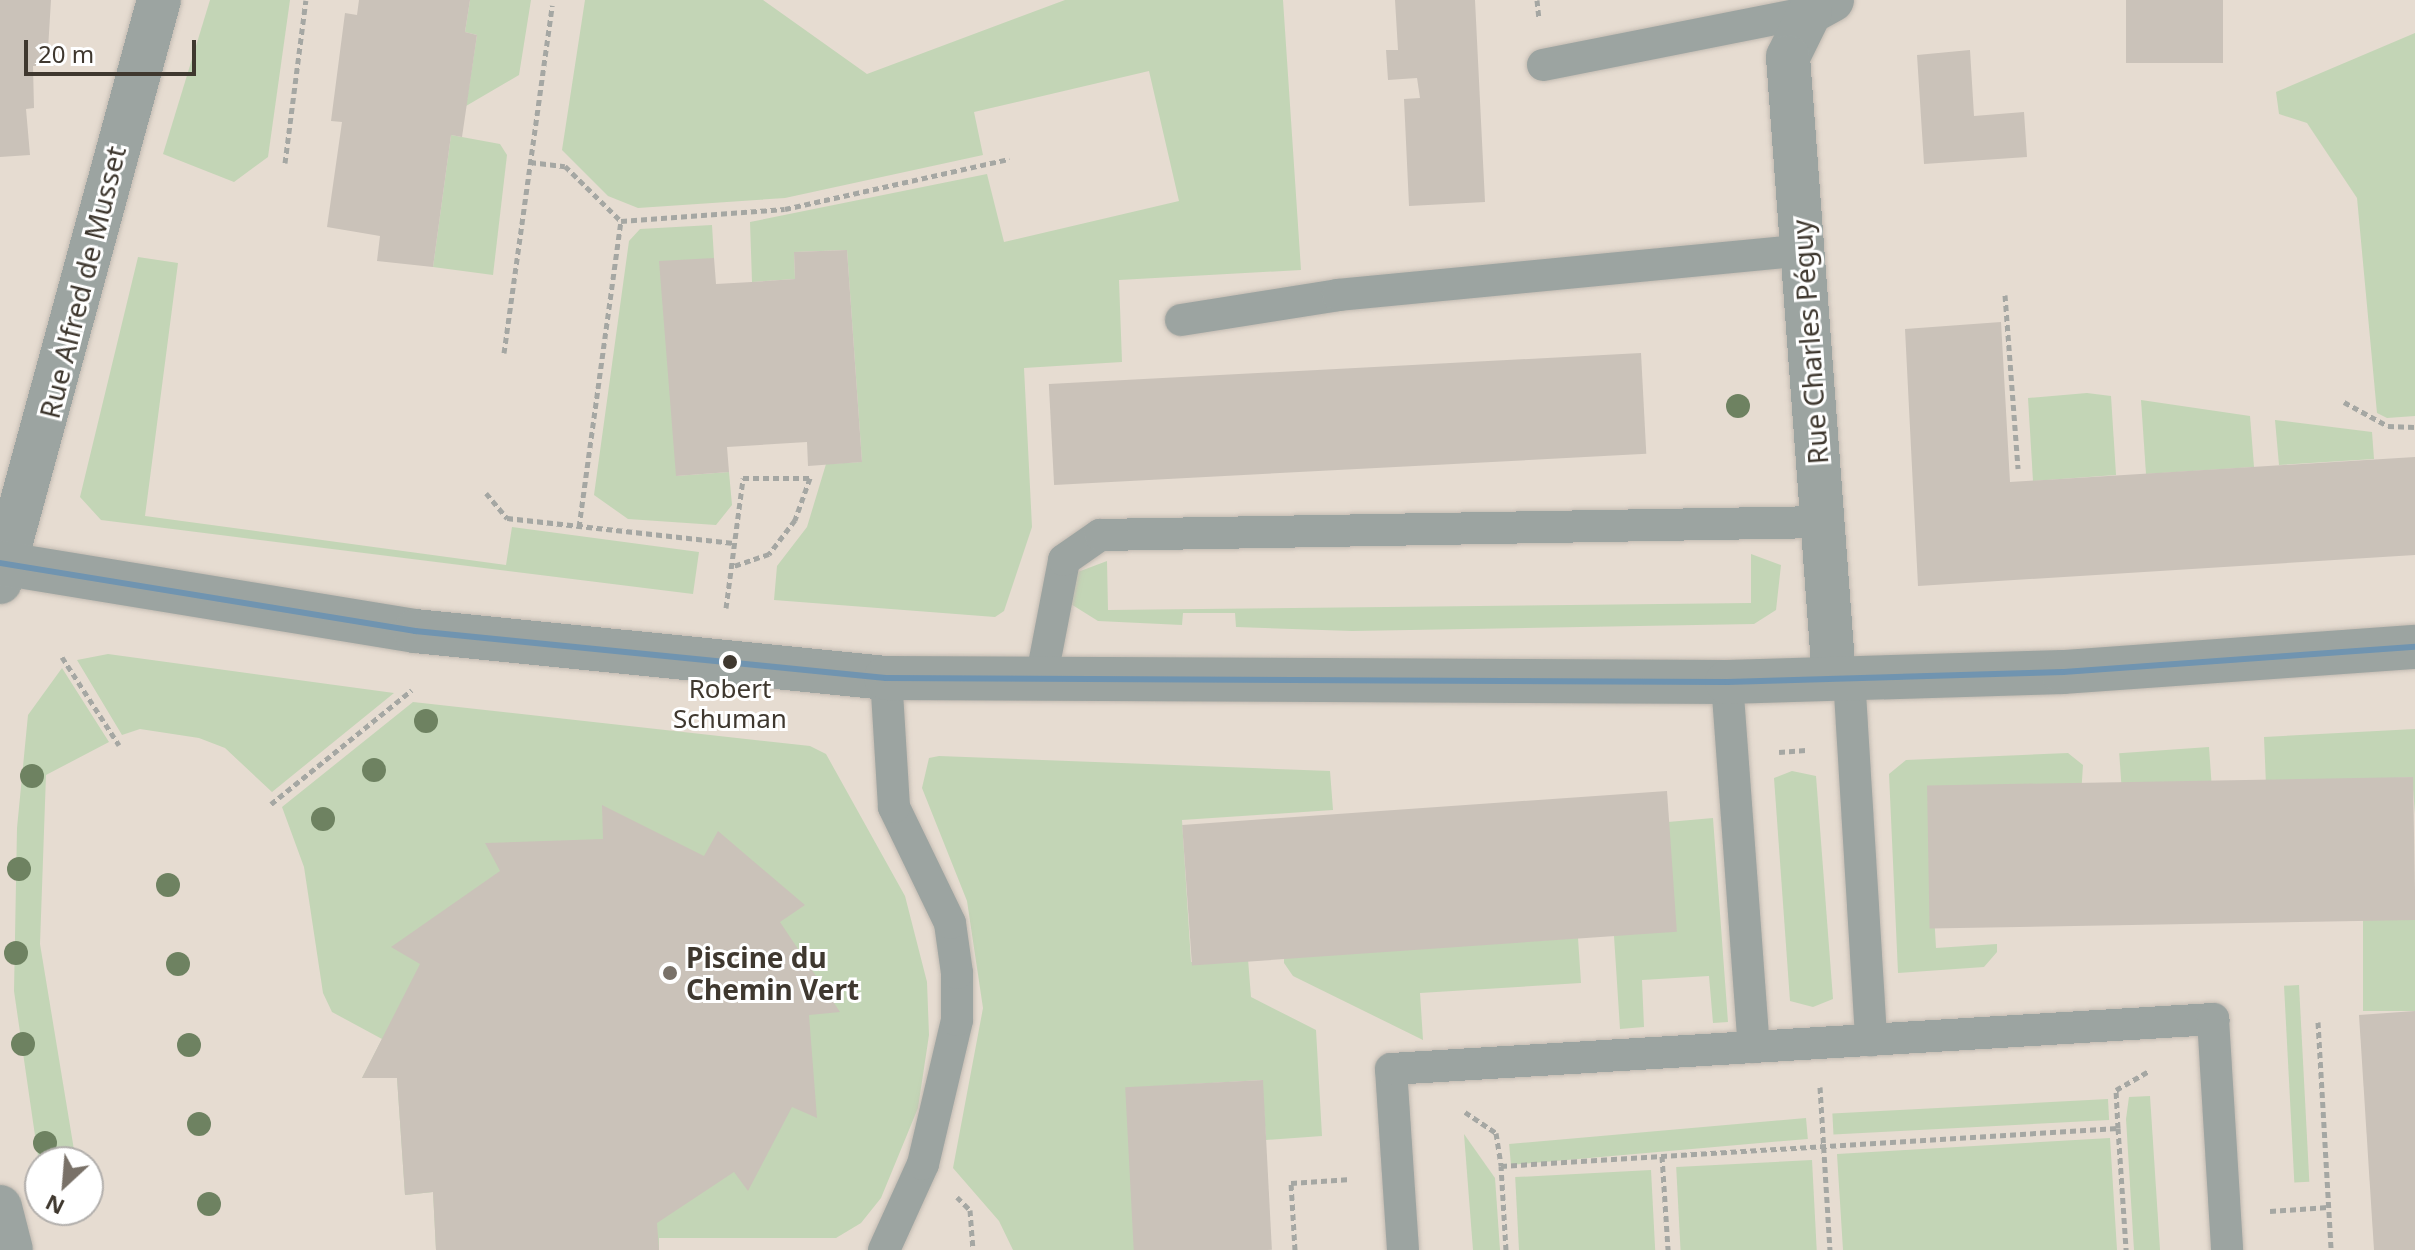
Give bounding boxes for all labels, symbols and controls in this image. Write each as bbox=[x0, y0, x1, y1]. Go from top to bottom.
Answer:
scale bar bbox=[28, 24, 200, 74]
text: 20 m bbox=[38, 37, 94, 70]
street label: Rue Alfred de Musset bbox=[32, 142, 132, 422]
street label: Rue Charles Péguy bbox=[1784, 218, 1834, 466]
marker: Robert Schuman bbox=[722, 654, 738, 670]
place label: Robert Schuman bbox=[673, 673, 787, 734]
place label: Piscine du Chemin Vert bbox=[686, 940, 859, 1006]
marker: Piscine du Chemin Vert bbox=[661, 964, 679, 982]
north arrow bbox=[24, 1146, 104, 1226]
text: N bbox=[40, 1188, 69, 1223]

